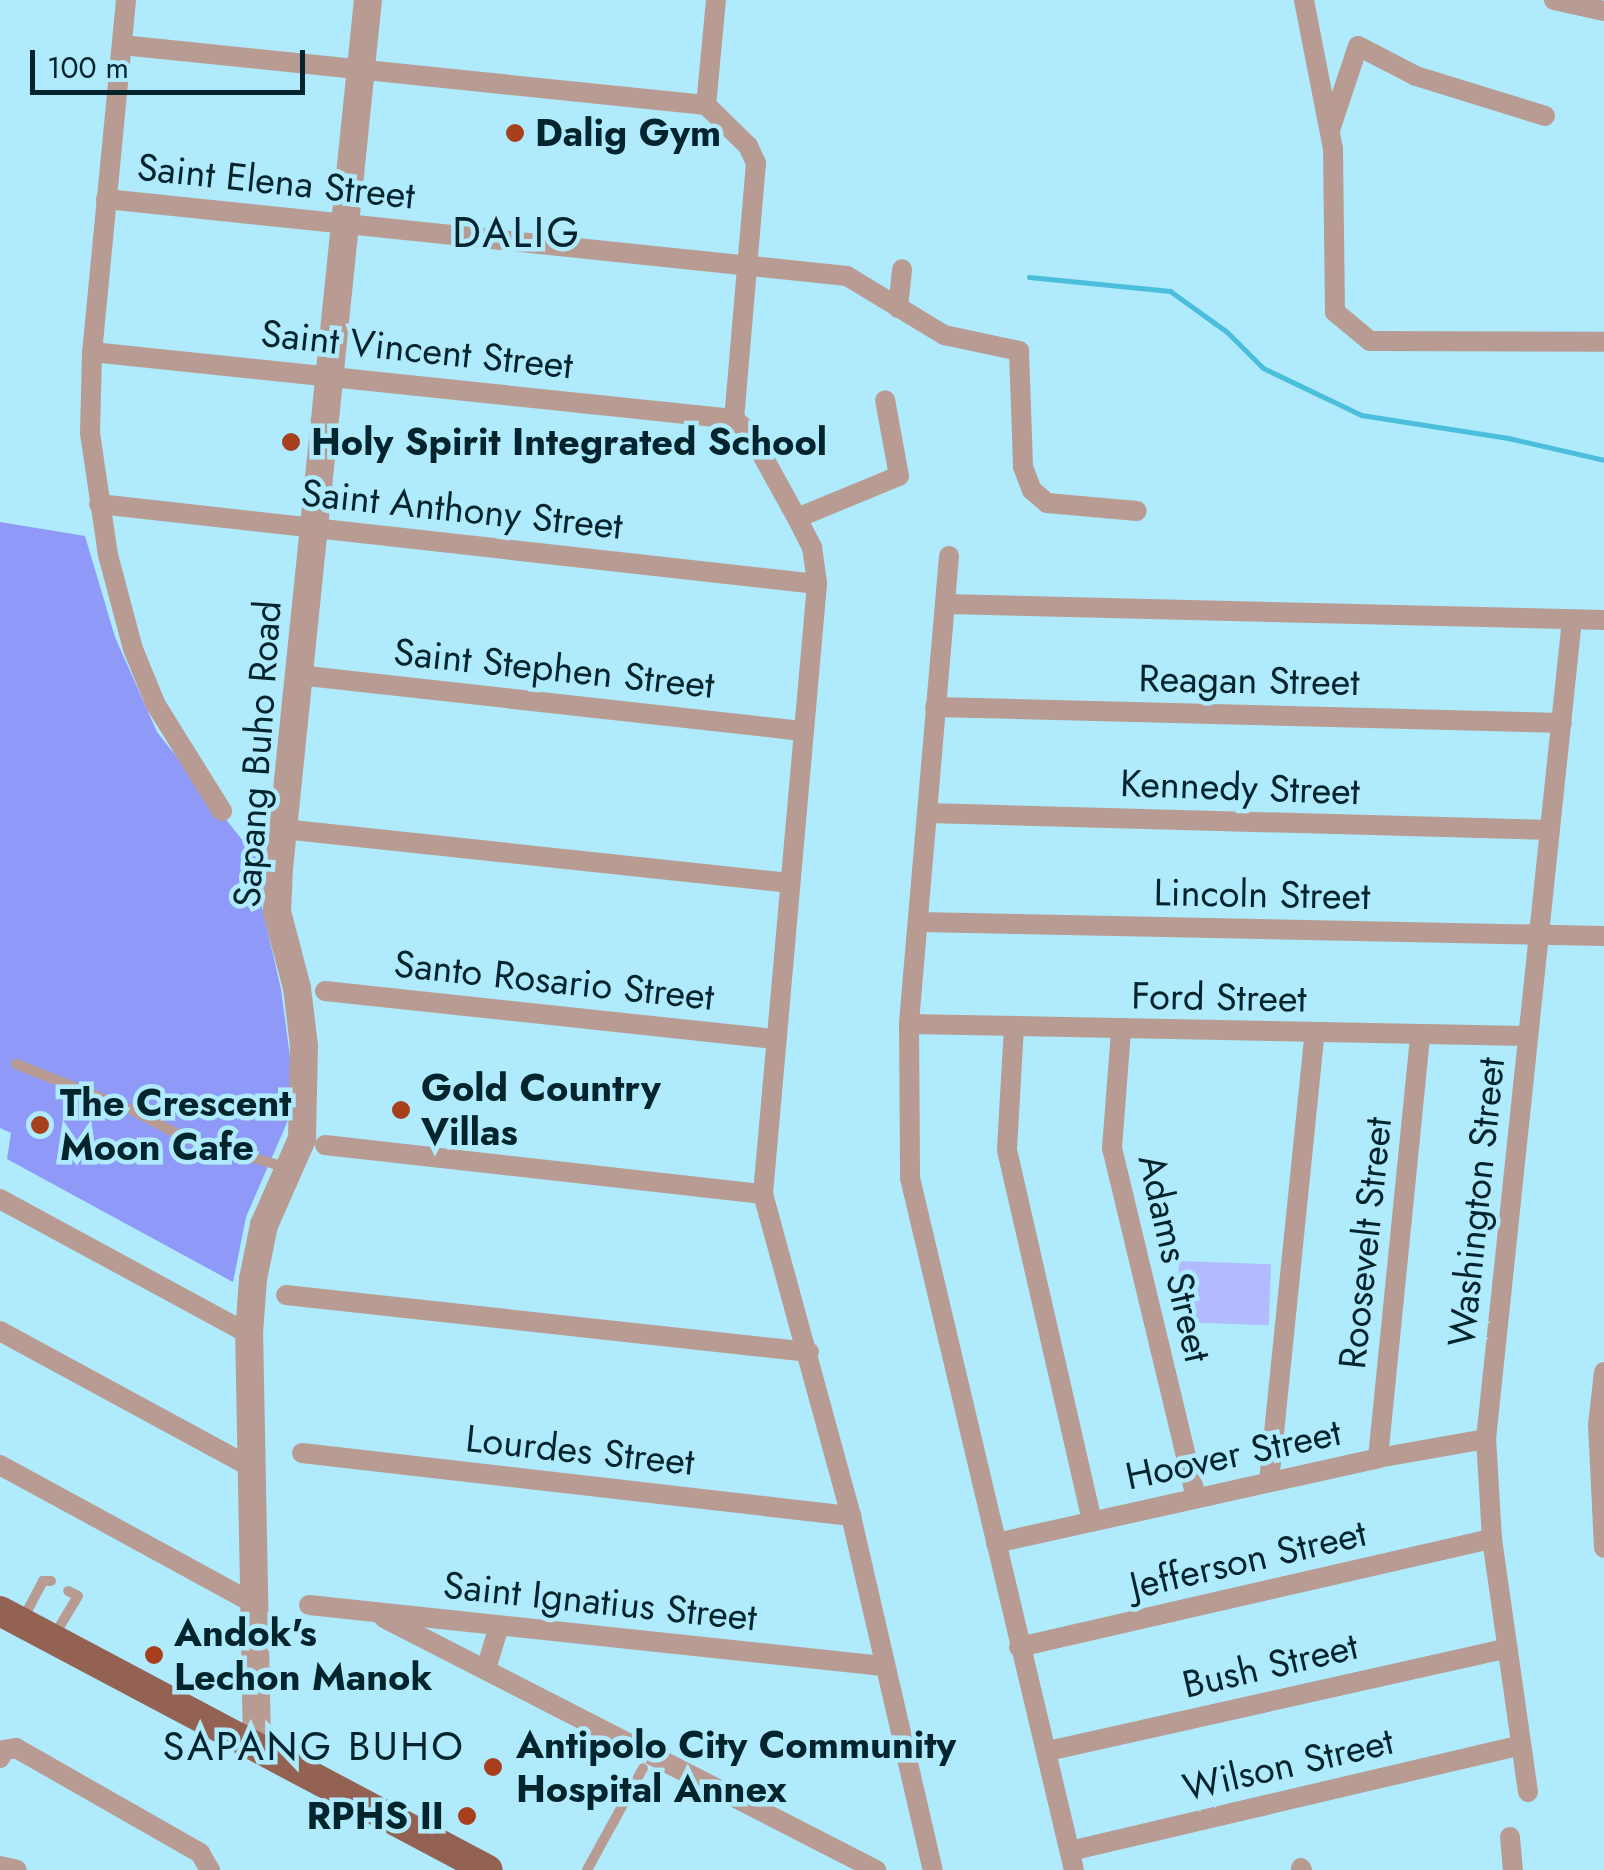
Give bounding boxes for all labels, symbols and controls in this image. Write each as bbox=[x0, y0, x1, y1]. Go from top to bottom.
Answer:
scale bar bbox=[35, 30, 310, 92]
text: 100 m bbox=[47, 46, 129, 89]
place label: Dalig Gym bbox=[535, 110, 721, 156]
marker: Dalig Gym bbox=[504, 122, 526, 144]
street label: Saint Elena Street bbox=[135, 144, 417, 218]
district label: DALIG bbox=[452, 208, 582, 258]
street label: Saint Vincent Street bbox=[259, 310, 575, 388]
place label: Holy Spirit Integrated School bbox=[311, 419, 827, 465]
marker: Holy Spirit Integrated School bbox=[280, 431, 302, 453]
street label: Saint Anthony Street bbox=[299, 469, 625, 549]
street label: Sapang Buho Road bbox=[224, 599, 290, 909]
street label: Saint Stephen Street bbox=[391, 628, 717, 708]
street label: Reagan Street bbox=[1138, 655, 1360, 705]
street label: Kennedy Street bbox=[1119, 760, 1361, 814]
street label: Lincoln Street bbox=[1153, 869, 1371, 919]
street label: Santo Rosario Street bbox=[392, 941, 716, 1019]
street label: Ford Street bbox=[1131, 973, 1307, 1021]
street label: Washington Street bbox=[1438, 1055, 1514, 1349]
place label: Gold Country Villas bbox=[421, 1065, 661, 1154]
place label: The Crescent Moon Cafe bbox=[60, 1080, 291, 1170]
marker: Gold Country Villas bbox=[390, 1099, 412, 1121]
marker: The Crescent Moon Cafe bbox=[29, 1114, 51, 1136]
street label: Roosevelt Street bbox=[1329, 1115, 1401, 1371]
street label: Adams Street bbox=[1129, 1150, 1221, 1366]
street label: Hoover Street bbox=[1121, 1409, 1345, 1499]
street label: Lourdes Street bbox=[464, 1415, 696, 1485]
street label: Jefferson Street bbox=[1125, 1510, 1371, 1608]
street label: Saint Ignatius Street bbox=[441, 1562, 759, 1640]
place label: Andok's Lechon Manok bbox=[174, 1610, 432, 1700]
street label: Bush Street bbox=[1178, 1623, 1362, 1707]
marker: Andok's Lechon Manok bbox=[143, 1644, 165, 1666]
street label: Wilson Street bbox=[1178, 1718, 1398, 1810]
district label: SAPANG BUHO bbox=[163, 1722, 465, 1770]
place label: Antipolo City Community Hospital Annex bbox=[516, 1722, 956, 1812]
marker: Antipolo City Community Hospital Annex bbox=[480, 1754, 506, 1780]
place label: RPHS II bbox=[306, 1793, 444, 1839]
marker: RPHS II bbox=[454, 1803, 480, 1829]

